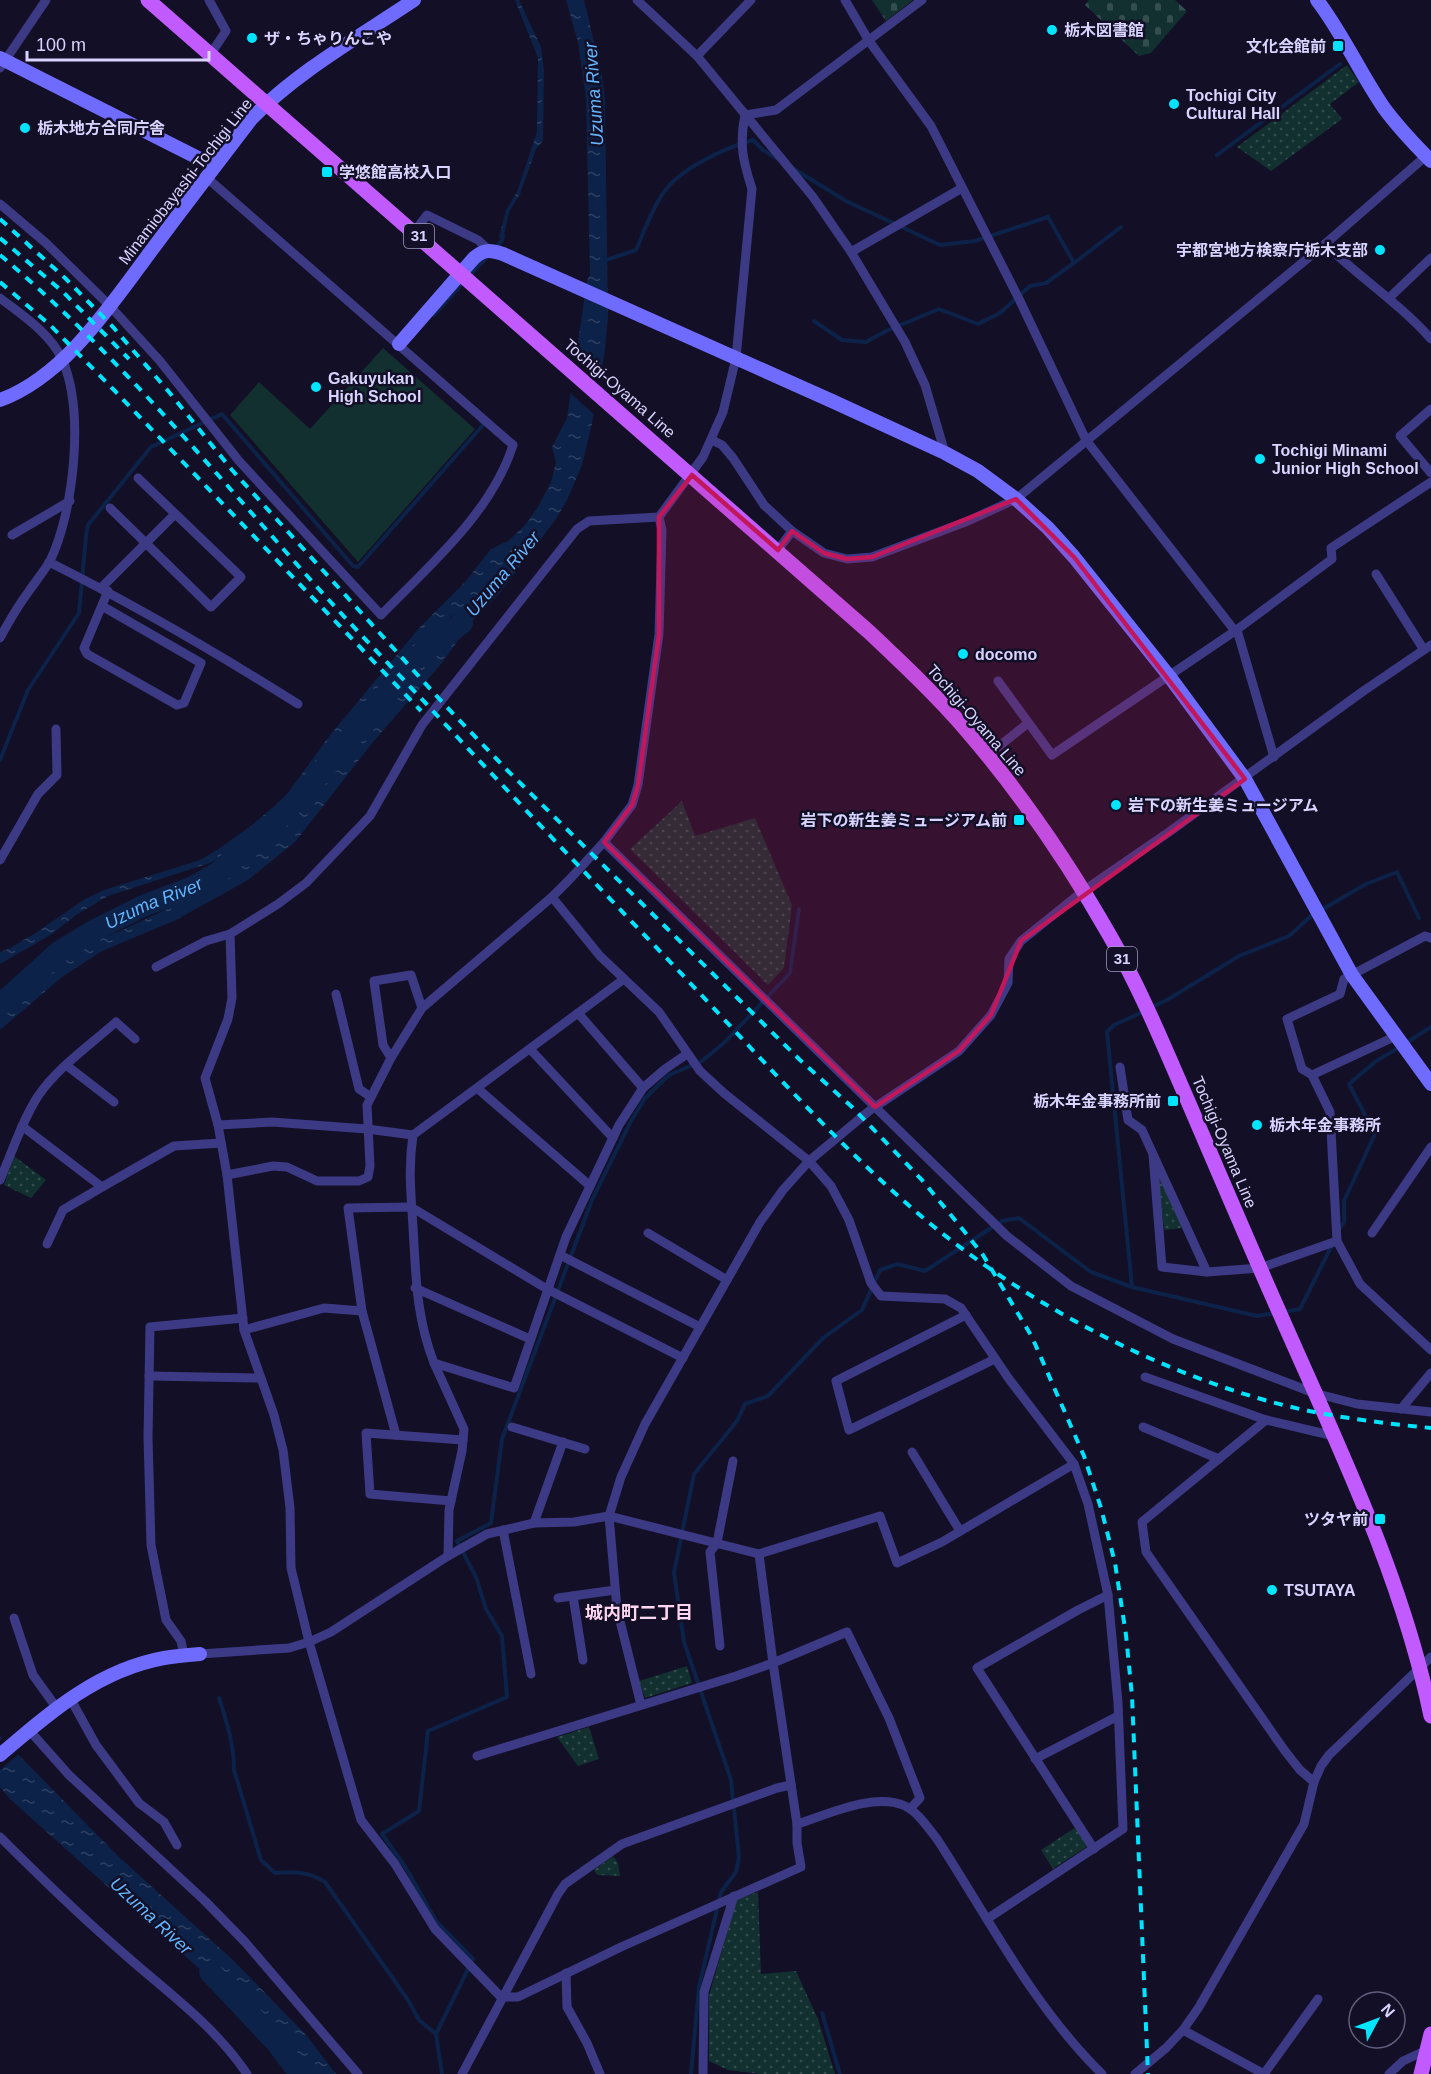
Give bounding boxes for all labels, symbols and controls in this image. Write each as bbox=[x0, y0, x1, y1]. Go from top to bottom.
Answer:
place label: 栃木図書館 bbox=[1064, 22, 1144, 39]
marker: 栃木図書館 bbox=[1045, 23, 1059, 37]
scale bar bbox=[27, 24, 208, 62]
place label: ザ・ちゃりんこや bbox=[264, 30, 392, 47]
marker: ザ・ちゃりんこや bbox=[245, 31, 259, 45]
text: 100 m bbox=[36, 35, 86, 55]
place label: 文化会館前 bbox=[1246, 38, 1326, 55]
marker: 文化会館前 bbox=[1331, 39, 1345, 53]
water label: Uzuma River bbox=[580, 40, 608, 147]
place label: Tochigi City Cultural Hall bbox=[1186, 87, 1280, 122]
street label: Minamiobayashi-Tochigi Line bbox=[115, 95, 255, 267]
marker: Tochigi City Cultural Hall bbox=[1167, 97, 1181, 111]
place label: 栃木地方合同庁舎 bbox=[37, 120, 165, 137]
marker: 栃木地方合同庁舎 bbox=[18, 121, 32, 135]
place label: 学悠館高校入口 bbox=[339, 164, 451, 181]
marker: 学悠館高校入口 bbox=[320, 165, 334, 179]
road number: 31 bbox=[404, 224, 434, 248]
place label: 宇都宮地方検察庁栃木支部 bbox=[1176, 242, 1368, 259]
marker: 宇都宮地方検察庁栃木支部 bbox=[1373, 243, 1387, 257]
street label: Tochigi-Oyama Line bbox=[561, 336, 679, 441]
place label: Gakuyukan High School bbox=[328, 370, 421, 405]
marker: Gakuyukan High School bbox=[309, 380, 323, 394]
place label: Tochigi Minami Junior High School bbox=[1272, 442, 1419, 477]
marker: Tochigi Minami Junior High School bbox=[1253, 452, 1267, 466]
water label: Uzuma River bbox=[462, 527, 545, 620]
place label: docomo bbox=[975, 646, 1037, 663]
marker: docomo bbox=[956, 647, 970, 661]
street label: Tochigi-Oyama Line bbox=[924, 661, 1029, 779]
place label: 岩下の新生姜ミュージアム bbox=[1128, 797, 1319, 814]
marker: 岩下の新生姜ミュージアム bbox=[1109, 798, 1123, 812]
place label: 岩下の新生姜ミュージアム前 bbox=[800, 812, 1007, 829]
marker: 岩下の新生姜ミュージアム前 bbox=[1012, 813, 1026, 827]
water label: Uzuma River bbox=[102, 873, 207, 933]
road number: 31 bbox=[1107, 947, 1137, 971]
street label: Tochigi-Oyama Line bbox=[1189, 1074, 1260, 1211]
place label: 栃木年金事務所前 bbox=[1033, 1093, 1161, 1110]
marker: 栃木年金事務所前 bbox=[1166, 1094, 1180, 1108]
place label: 栃木年金事務所 bbox=[1269, 1117, 1381, 1134]
marker: 栃木年金事務所 bbox=[1250, 1118, 1264, 1132]
place label: ツタヤ前 bbox=[1304, 1511, 1368, 1528]
marker: ツタヤ前 bbox=[1373, 1512, 1387, 1526]
place label: TSUTAYA bbox=[1284, 1582, 1356, 1599]
marker: TSUTAYA bbox=[1265, 1583, 1279, 1597]
district label: 城内町二丁目 bbox=[585, 1603, 693, 1623]
water label: Uzuma River bbox=[106, 1873, 197, 1959]
north arrow bbox=[1347, 1990, 1407, 2050]
text: N bbox=[1378, 2001, 1398, 2020]

